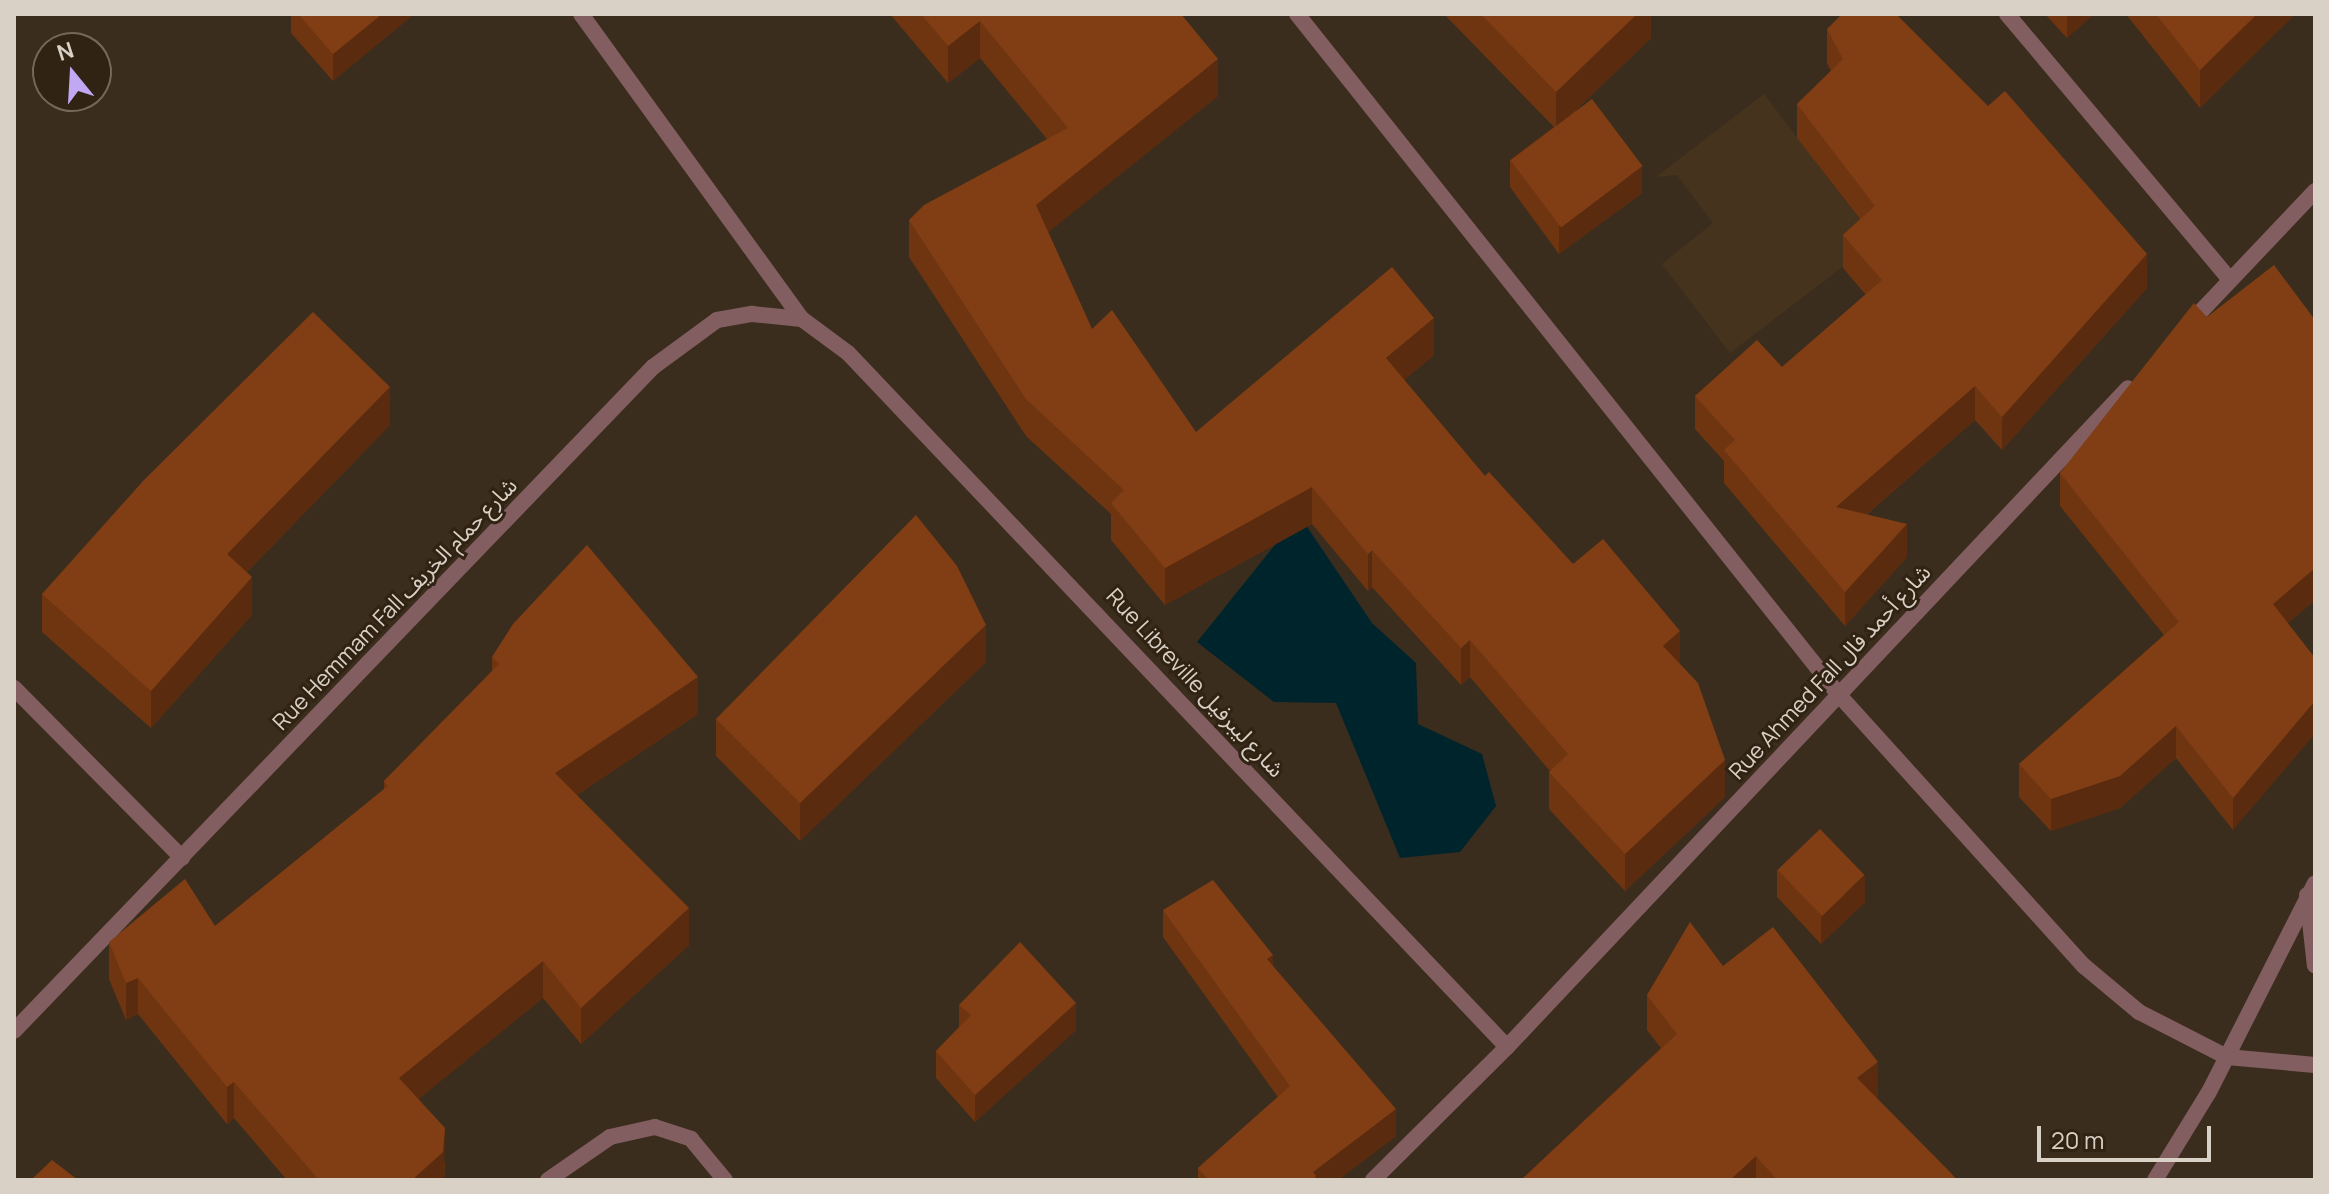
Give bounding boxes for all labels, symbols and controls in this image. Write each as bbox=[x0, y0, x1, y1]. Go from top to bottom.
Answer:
north arrow bbox=[32, 32, 112, 112]
text: N bbox=[53, 34, 77, 68]
street label: Rue Hemmam Fall شارع حمام الخريف bbox=[267, 473, 523, 735]
street label: Rue Ahmed Fall شارع أحمد فال bbox=[1724, 559, 1936, 785]
street label: Rue Libreville شارع ليبرفيل bbox=[1101, 583, 1289, 783]
scale bar bbox=[2041, 1110, 2215, 1160]
text: 20 m bbox=[2051, 1123, 2104, 1156]

